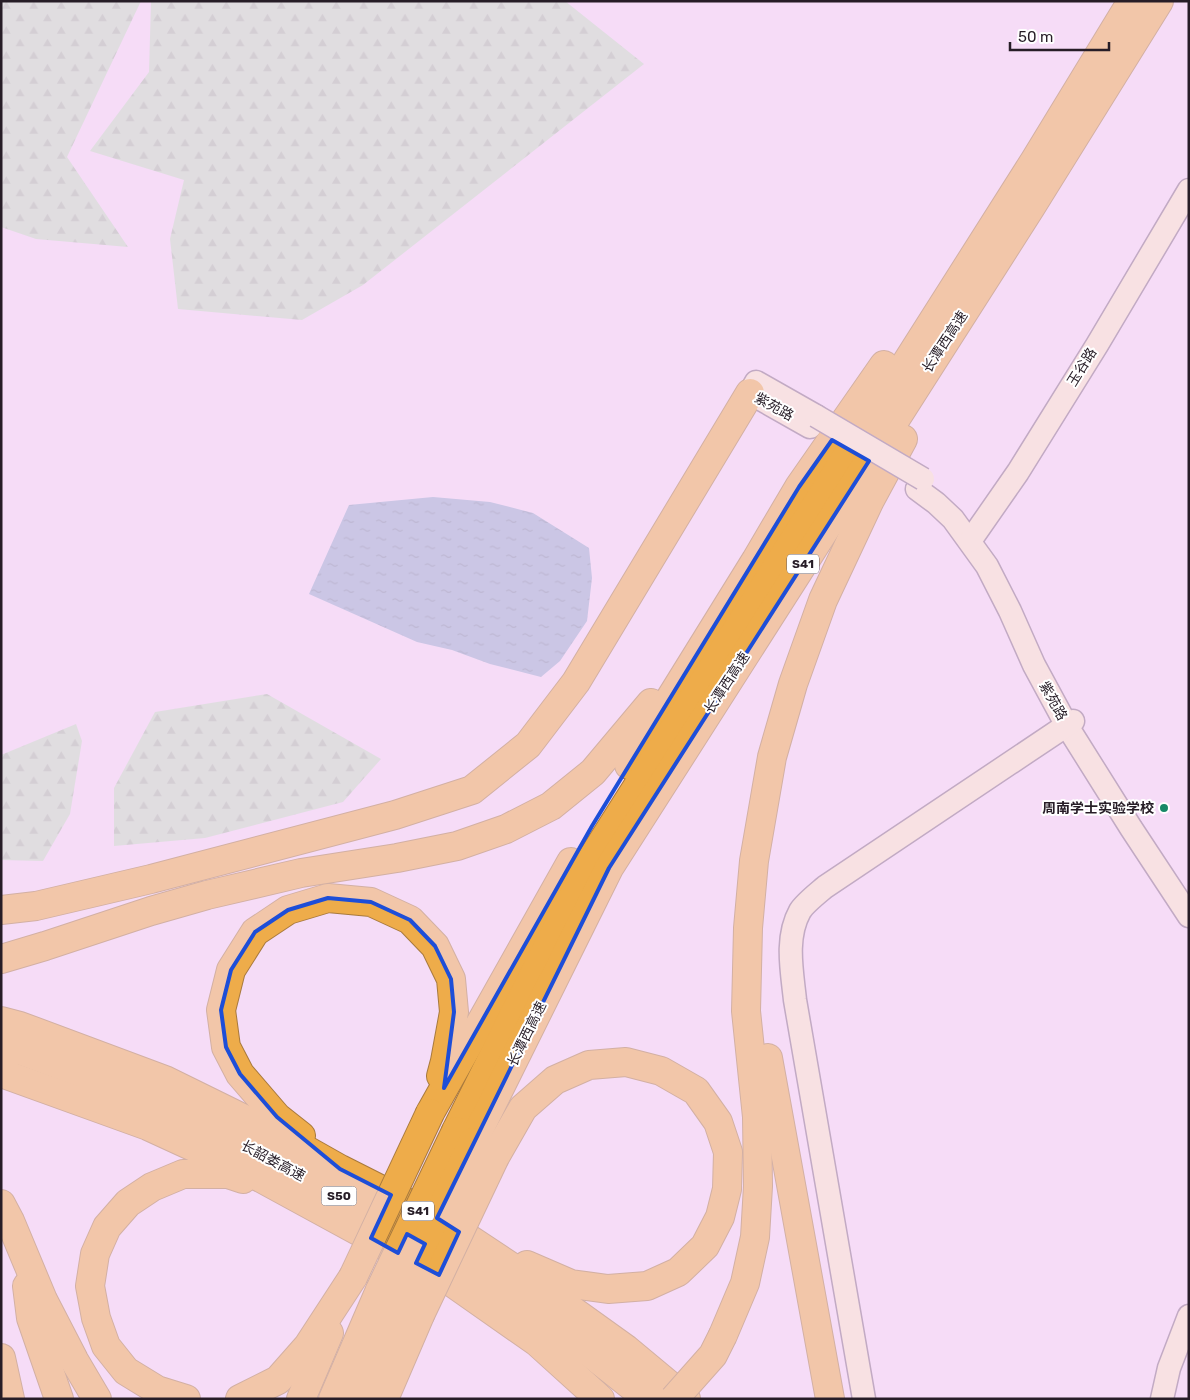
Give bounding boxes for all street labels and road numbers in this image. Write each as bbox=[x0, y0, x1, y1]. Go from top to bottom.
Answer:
street label: 长潭西高速 bbox=[919, 308, 971, 376]
street label: 玉谷路 bbox=[1064, 345, 1100, 389]
street label: 紫苑路 bbox=[752, 389, 796, 425]
road number: S41 bbox=[787, 554, 819, 574]
street label: 长潭西高速 bbox=[701, 649, 753, 717]
street label: 紫苑路 bbox=[1035, 679, 1071, 723]
street label: 长潭西高速 bbox=[504, 999, 550, 1069]
street label: 长韶娄高速 bbox=[238, 1137, 308, 1185]
road number: S50 bbox=[322, 1186, 356, 1206]
road number: S41 bbox=[402, 1202, 434, 1220]

